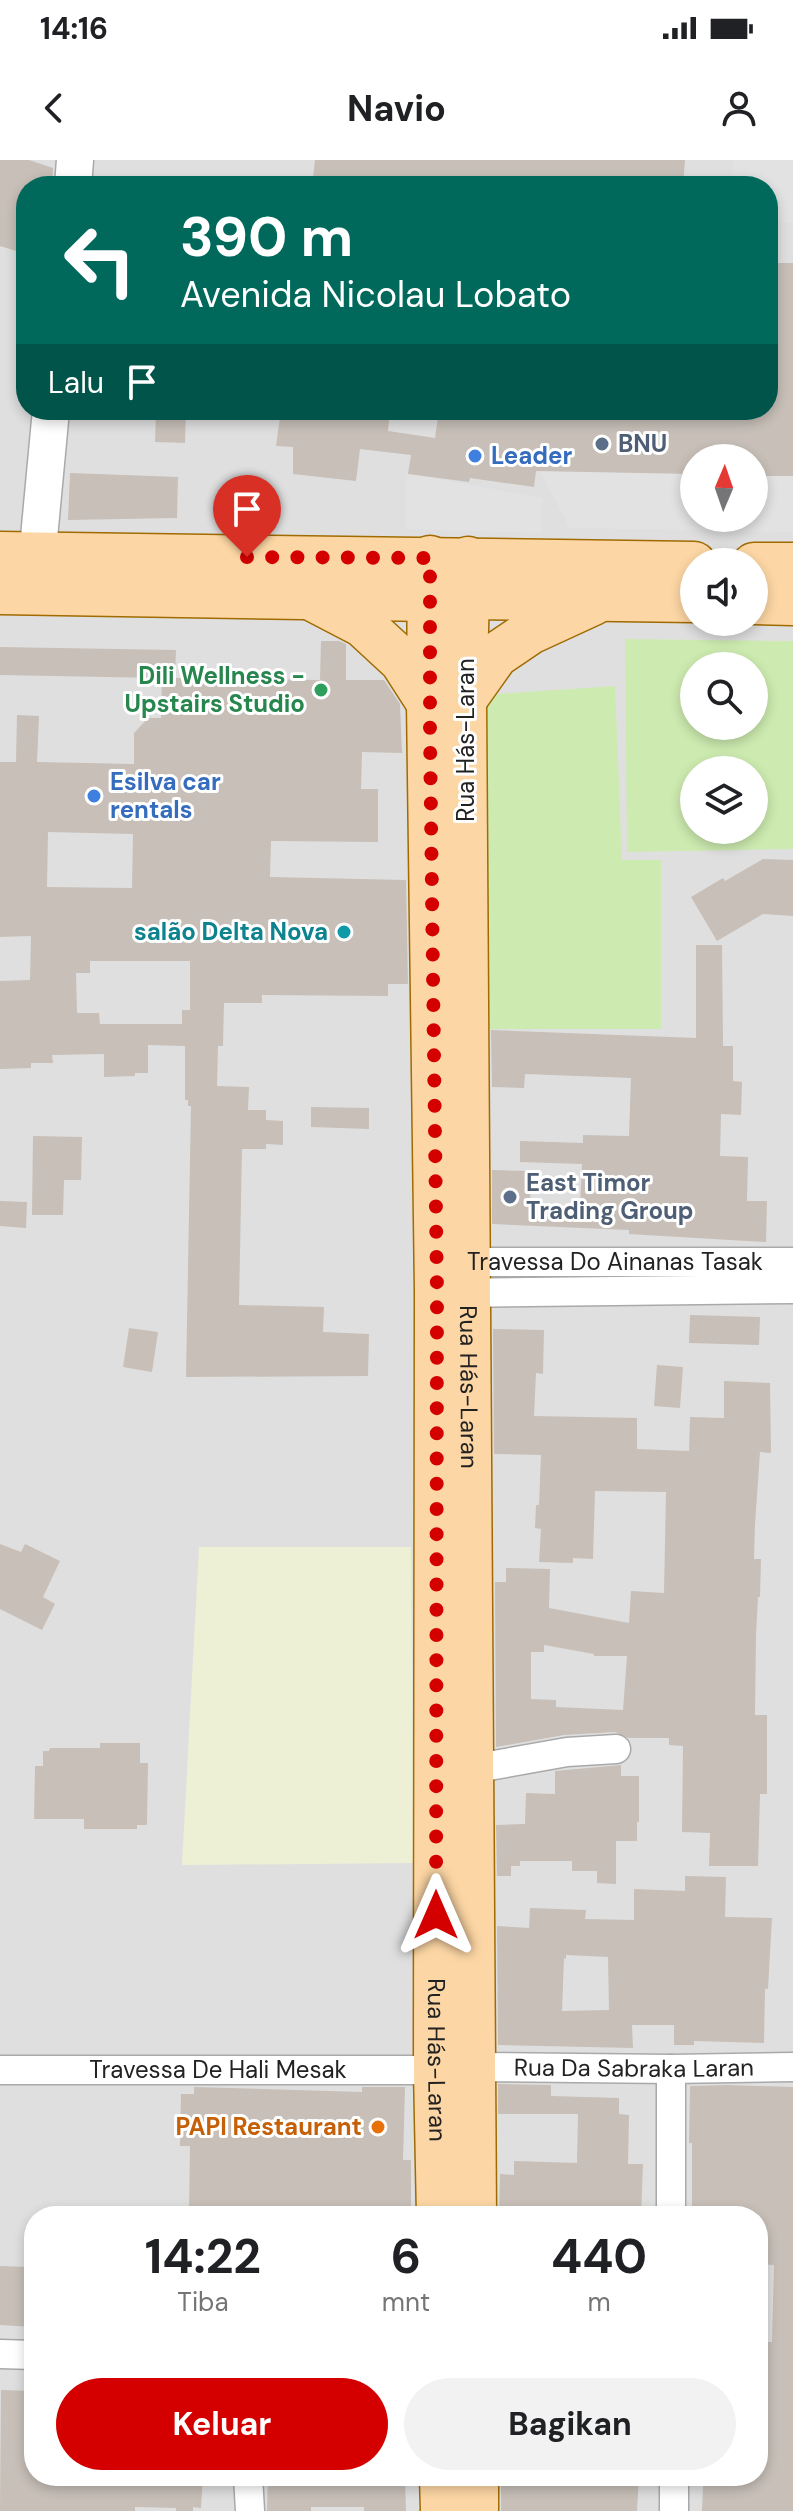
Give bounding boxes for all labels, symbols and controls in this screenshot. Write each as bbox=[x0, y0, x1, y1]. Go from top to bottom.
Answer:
text: 14:16 bbox=[40, 9, 108, 48]
text: Navio bbox=[347, 85, 446, 132]
icon: back bbox=[32, 86, 76, 130]
icon: person bbox=[717, 86, 761, 130]
text: 390 m bbox=[180, 200, 353, 273]
icon: left bbox=[48, 208, 152, 312]
text: Avenida Nicolau Lobato bbox=[180, 271, 571, 318]
icon: arrive bbox=[120, 360, 164, 404]
text: Lalu bbox=[48, 363, 104, 402]
place label: BNU bbox=[618, 428, 667, 459]
marker: BNU bbox=[593, 435, 611, 453]
place label: Leader bbox=[491, 440, 573, 471]
north arrow bbox=[680, 444, 768, 532]
map controls bbox=[680, 444, 768, 844]
marker: Leader bbox=[466, 447, 484, 465]
pin bbox=[213, 475, 281, 557]
icon: arrive bbox=[225, 487, 269, 531]
button: sound bbox=[680, 548, 768, 636]
button: search bbox=[680, 652, 768, 740]
street label: Rua Hás-Laran bbox=[450, 658, 481, 822]
place label: Dili Wellness - Upstairs Studio bbox=[125, 660, 305, 719]
marker: Dili Wellness - Upstairs Studio bbox=[312, 681, 330, 699]
button: layers bbox=[680, 756, 768, 844]
place label: Esilva car rentals bbox=[110, 766, 221, 825]
marker: Esilva car rentals bbox=[85, 787, 103, 805]
place label: salão Delta Nova bbox=[134, 916, 328, 947]
marker: salão Delta Nova bbox=[335, 923, 353, 941]
place label: East Timor Trading Group bbox=[526, 1167, 694, 1226]
marker: East Timor Trading Group bbox=[501, 1188, 519, 1206]
street label: Travessa Do Ainanas Tasak bbox=[467, 1246, 763, 1277]
street label: Rua Hás-Laran bbox=[453, 1305, 485, 1469]
position arrow bbox=[394, 1873, 478, 1957]
street label: Rua Hás-Laran bbox=[421, 1978, 453, 2142]
street label: Rua Da Sabraka Laran bbox=[514, 2051, 754, 2084]
street label: Travessa De Hali Mesak bbox=[89, 2054, 347, 2085]
place label: PAPI Restaurant bbox=[175, 2111, 362, 2142]
marker: PAPI Restaurant bbox=[369, 2118, 387, 2136]
text: 14:22 bbox=[145, 2225, 261, 2288]
text: 6 bbox=[391, 2225, 421, 2288]
text: 440 bbox=[551, 2225, 647, 2288]
text: Tiba bbox=[177, 2285, 229, 2319]
text: mnt bbox=[382, 2285, 430, 2319]
text: m bbox=[587, 2285, 611, 2319]
button: Keluar bbox=[56, 2378, 388, 2470]
button: Bagikan bbox=[404, 2378, 736, 2470]

